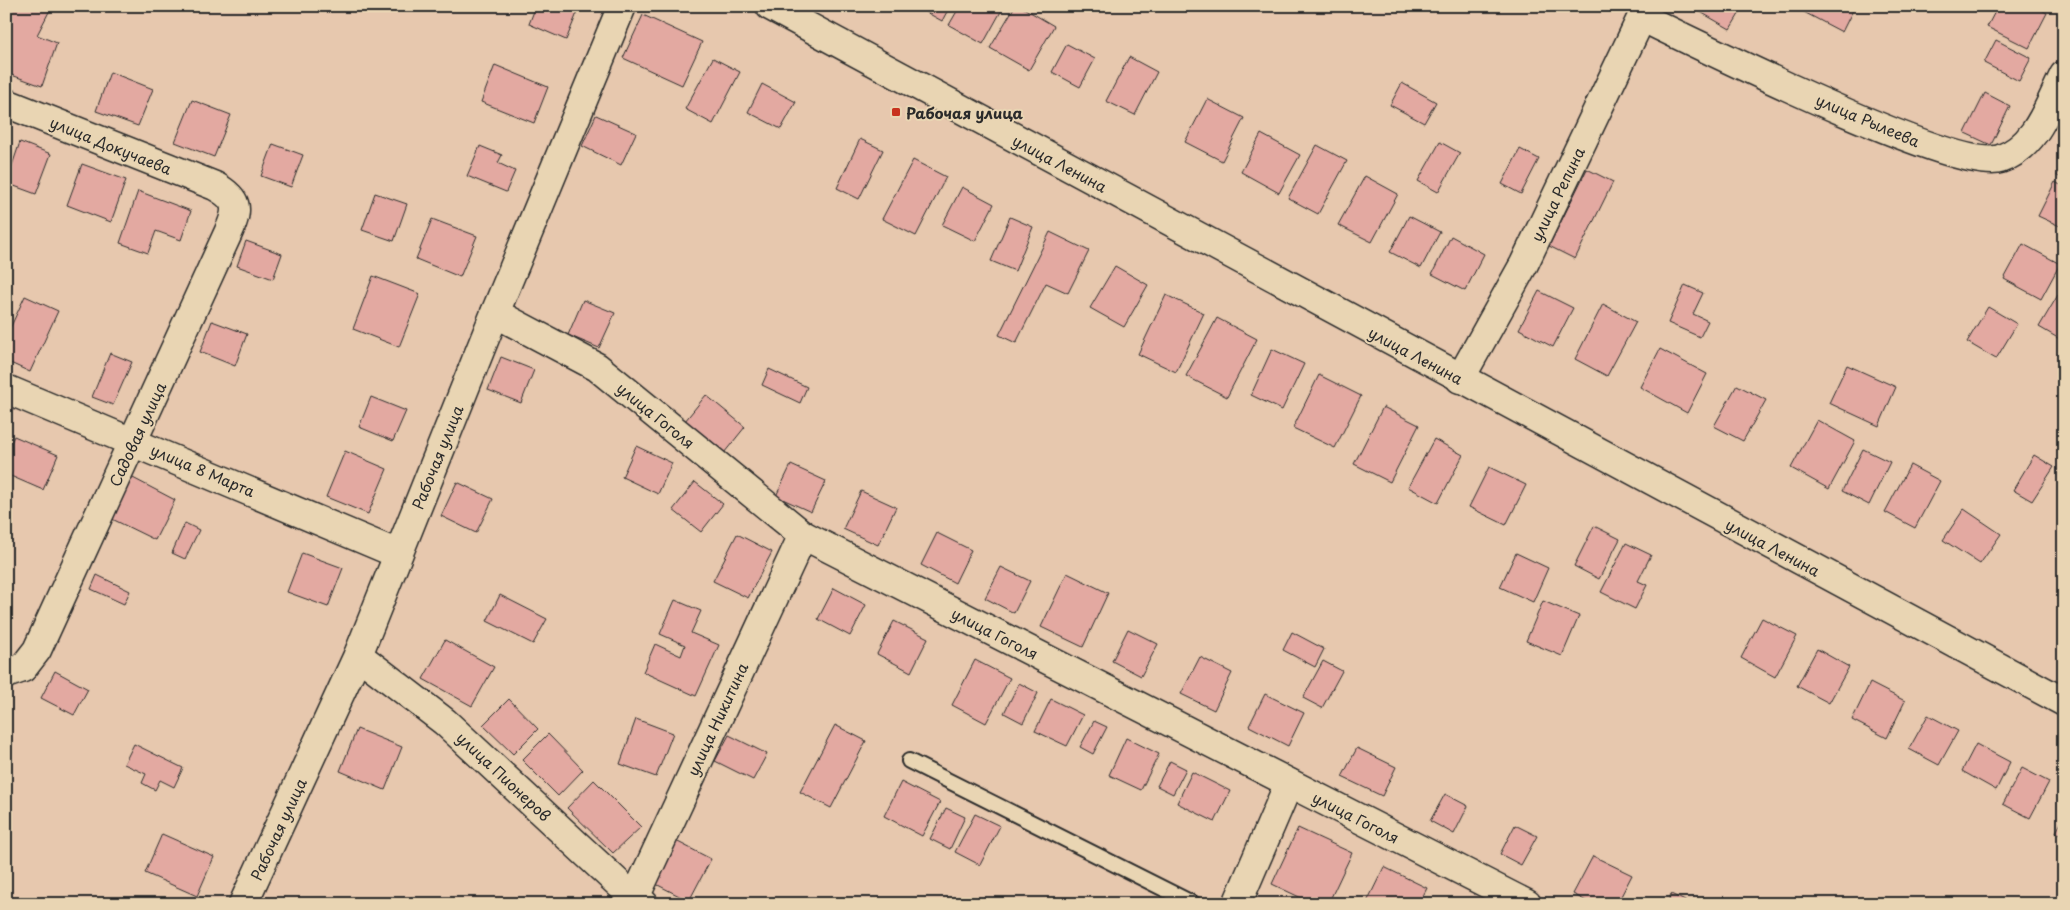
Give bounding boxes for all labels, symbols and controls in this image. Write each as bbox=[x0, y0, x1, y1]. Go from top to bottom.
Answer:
street label: улица Рылеева bbox=[1812, 88, 1924, 153]
place label: Рабочая улица bbox=[906, 101, 1024, 124]
marker: Рабочая улица bbox=[890, 106, 902, 118]
street label: улица Докучаева bbox=[47, 110, 176, 180]
street label: улица Ленина bbox=[1009, 128, 1112, 198]
street label: улица Репина bbox=[1524, 142, 1590, 245]
street label: улица Ленина bbox=[1365, 320, 1468, 390]
street label: улица Гоголя bbox=[612, 376, 700, 454]
street label: Садовая улица bbox=[103, 377, 172, 490]
street label: Рабочая улица bbox=[406, 401, 469, 512]
street label: улица 8 Марта bbox=[147, 438, 259, 503]
street label: улица Ленина bbox=[1722, 512, 1825, 582]
street label: улица Гоголя bbox=[948, 601, 1042, 665]
street label: улица Никитина bbox=[681, 658, 754, 779]
street label: улица Пионеров bbox=[452, 726, 556, 826]
street label: Рабочая улица bbox=[244, 774, 312, 884]
street label: улица Гоголя bbox=[1309, 785, 1403, 849]

